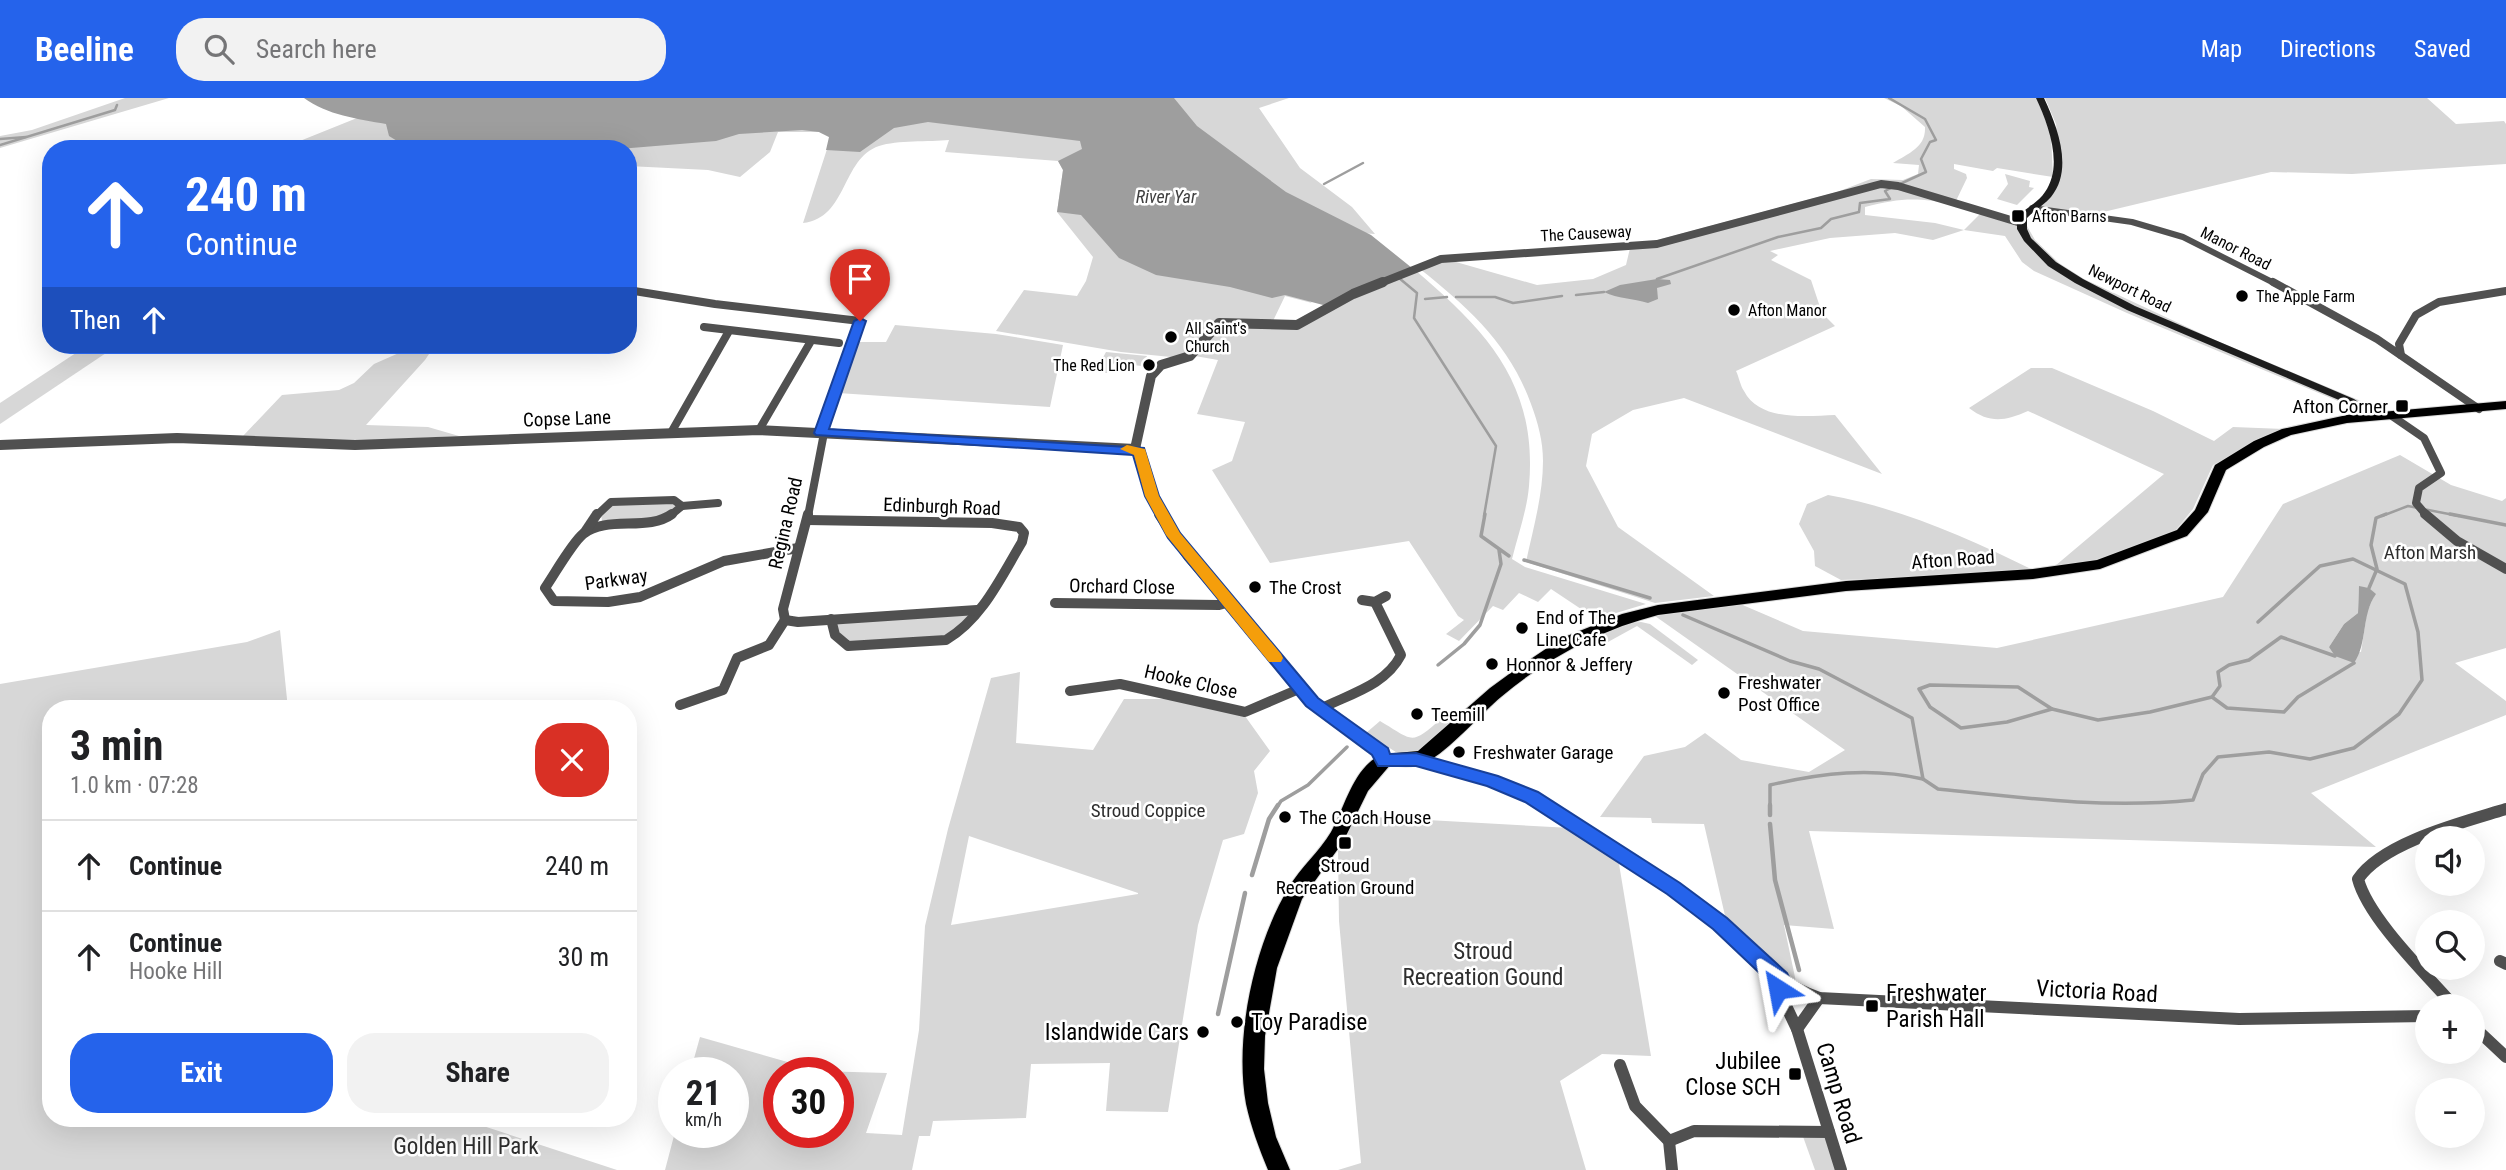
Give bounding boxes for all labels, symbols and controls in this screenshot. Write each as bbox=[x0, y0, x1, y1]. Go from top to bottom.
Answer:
search box bbox=[176, 18, 666, 81]
text: Beeline bbox=[35, 30, 134, 69]
icon: search bbox=[200, 30, 238, 68]
text: Search here bbox=[256, 34, 377, 64]
text: Map bbox=[2201, 35, 2242, 63]
text: Directions bbox=[2280, 35, 2376, 63]
text: Saved bbox=[2414, 35, 2471, 63]
text: 240 m bbox=[185, 166, 307, 223]
icon: ahead bbox=[70, 168, 161, 259]
water label: River Yar bbox=[1136, 186, 1197, 207]
place label: Afton Barns bbox=[2032, 207, 2107, 226]
marker: Afton Barns bbox=[2010, 208, 2026, 224]
street label: The Causeway bbox=[1540, 222, 1632, 245]
street label: Manor Road bbox=[2198, 223, 2274, 274]
text: Continue bbox=[185, 225, 297, 263]
pin bbox=[830, 249, 890, 321]
icon: arrive bbox=[841, 260, 879, 298]
street label: Newport Road bbox=[2085, 260, 2174, 317]
place label: The Apple Farm bbox=[2256, 287, 2355, 306]
marker: The Apple Farm bbox=[2234, 288, 2250, 304]
icon: ahead bbox=[135, 301, 173, 339]
place label: Afton Manor bbox=[1748, 301, 1827, 320]
marker: Afton Manor bbox=[1726, 302, 1742, 318]
text: Then bbox=[70, 305, 121, 335]
place label: All Saint's Church bbox=[1185, 319, 1247, 356]
marker: All Saint's Church bbox=[1163, 329, 1179, 345]
place label: The Red Lion bbox=[1053, 356, 1135, 375]
marker: The Red Lion bbox=[1141, 357, 1157, 373]
place label: Afton Corner bbox=[2292, 395, 2388, 418]
marker: Afton Corner bbox=[2394, 398, 2410, 414]
street label: Copse Lane bbox=[523, 405, 611, 432]
street label: Regina Road bbox=[764, 475, 807, 571]
street label: Edinburgh Road bbox=[883, 493, 1001, 520]
park label: Afton Marsh bbox=[2384, 541, 2476, 564]
street label: Afton Road bbox=[1911, 545, 1996, 574]
street label: Parkway bbox=[583, 564, 649, 595]
street label: Orchard Close bbox=[1069, 574, 1175, 599]
place label: The Crost bbox=[1269, 576, 1342, 599]
marker: The Crost bbox=[1247, 579, 1263, 595]
place label: End of The Line Cafe bbox=[1536, 606, 1616, 651]
marker: End of The Line Cafe bbox=[1514, 620, 1530, 636]
place label: Honnor & Jeffery bbox=[1506, 653, 1633, 676]
marker: Honnor & Jeffery bbox=[1484, 656, 1500, 672]
street label: Hooke Close bbox=[1142, 660, 1240, 703]
place label: Freshwater Post Office bbox=[1738, 671, 1821, 716]
marker: Freshwater Post Office bbox=[1716, 685, 1732, 701]
place label: Teemill bbox=[1431, 703, 1485, 726]
marker: Teemill bbox=[1409, 706, 1425, 722]
text: 3 min bbox=[70, 721, 163, 770]
button: close bbox=[535, 723, 609, 797]
place label: Freshwater Garage bbox=[1473, 741, 1614, 764]
marker: Freshwater Garage bbox=[1451, 744, 1467, 760]
text: 1.0 km · 07:28 bbox=[70, 772, 199, 799]
park label: Stroud Coppice bbox=[1091, 799, 1205, 822]
place label: The Coach House bbox=[1299, 806, 1431, 829]
marker: The Coach House bbox=[1277, 809, 1293, 825]
map controls bbox=[2415, 826, 2485, 1148]
button: sound bbox=[2415, 826, 2485, 896]
marker: Stroud Recreation Ground bbox=[1337, 835, 1353, 851]
icon: ahead bbox=[70, 847, 108, 885]
text: Continue bbox=[129, 851, 222, 881]
text: 240 m bbox=[545, 851, 609, 881]
place label: Stroud Recreation Ground bbox=[1276, 854, 1414, 899]
button: search bbox=[2415, 910, 2485, 980]
text: Continue bbox=[129, 928, 222, 958]
icon: ahead bbox=[70, 938, 108, 976]
park label: Stroud Recreation Gound bbox=[1402, 938, 1564, 991]
text: 30 m bbox=[558, 942, 609, 972]
position arrow bbox=[1741, 952, 1815, 1026]
text: Hooke Hill bbox=[129, 958, 223, 985]
street label: Victoria Road bbox=[2036, 975, 2158, 1008]
place label: Freshwater Parish Hall bbox=[1886, 980, 1987, 1033]
button: + bbox=[2415, 994, 2485, 1064]
marker: Freshwater Parish Hall bbox=[1864, 998, 1880, 1014]
place label: Toy Paradise bbox=[1251, 1009, 1367, 1036]
marker: Toy Paradise bbox=[1229, 1014, 1245, 1030]
place label: Islandwide Cars bbox=[1045, 1019, 1189, 1046]
marker: Islandwide Cars bbox=[1195, 1024, 1211, 1040]
button: Exit bbox=[70, 1033, 333, 1113]
button: Share bbox=[347, 1033, 609, 1113]
street label: Camp Road bbox=[1810, 1039, 1867, 1147]
place label: Jubilee Close SCH bbox=[1685, 1048, 1781, 1101]
speed limit sign: 30 bbox=[763, 1057, 854, 1148]
marker: Jubilee Close SCH bbox=[1787, 1066, 1803, 1082]
text: 21 bbox=[686, 1073, 721, 1114]
button: − bbox=[2415, 1078, 2485, 1148]
text: km/h bbox=[685, 1109, 722, 1130]
park label: Golden Hill Park bbox=[393, 1133, 539, 1160]

